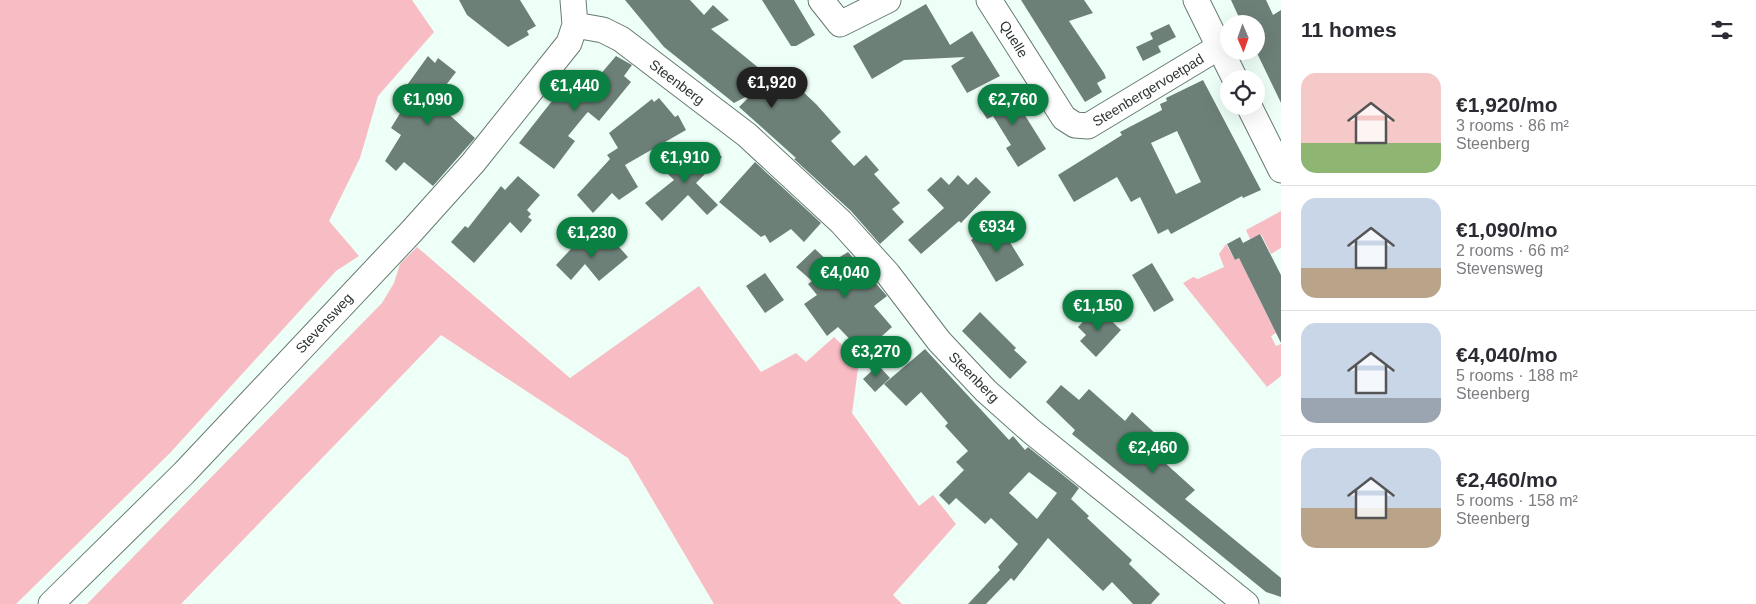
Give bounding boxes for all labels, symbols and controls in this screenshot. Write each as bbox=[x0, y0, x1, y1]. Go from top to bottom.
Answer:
north arrow bbox=[1220, 15, 1265, 60]
map controls bbox=[1220, 15, 1265, 115]
icon: filters bbox=[1708, 16, 1736, 44]
street label: Quelle bbox=[996, 18, 1032, 61]
text: 11 homes bbox=[1301, 18, 1397, 41]
street label: Steenbergervoetpad bbox=[1090, 50, 1206, 130]
street label: Steenberg bbox=[646, 56, 708, 108]
pin: €1,920 bbox=[731, 66, 813, 109]
pin: €1,440 bbox=[534, 70, 616, 112]
button: locate bbox=[1220, 70, 1265, 115]
text: €1,920 bbox=[748, 74, 796, 91]
text: €1,440 bbox=[551, 77, 599, 94]
pin: €1,090 bbox=[387, 84, 469, 126]
pin: €2,760 bbox=[972, 84, 1054, 126]
text: €1,090 bbox=[404, 91, 452, 108]
text: €2,760 bbox=[989, 91, 1037, 108]
icon: home bbox=[1341, 93, 1401, 153]
text: €1,920/mo bbox=[1456, 93, 1558, 116]
text: 3 rooms · 86 m² bbox=[1456, 117, 1569, 134]
text: Steenberg bbox=[1456, 135, 1530, 152]
pin: €1,910 bbox=[644, 142, 726, 184]
text: €1,910 bbox=[661, 149, 709, 166]
pin: €934 bbox=[967, 210, 1027, 253]
pin: €1,230 bbox=[551, 216, 633, 259]
text: €934 bbox=[979, 218, 1015, 235]
icon: home bbox=[1341, 218, 1401, 278]
text: €1,090/mo bbox=[1456, 218, 1558, 241]
text: €1,230 bbox=[568, 224, 616, 241]
text: 2 rooms · 66 m² bbox=[1456, 242, 1569, 259]
pin: €4,040 bbox=[804, 256, 886, 299]
text: Stevensweg bbox=[1456, 260, 1543, 277]
text: €4,040 bbox=[821, 264, 869, 281]
street label: Stevensweg bbox=[292, 290, 356, 356]
pin: €1,150 bbox=[1057, 290, 1139, 332]
text: €1,150 bbox=[1074, 297, 1122, 314]
pin: €3,270 bbox=[835, 336, 917, 378]
text: €3,270 bbox=[852, 343, 900, 360]
icon: home bbox=[1341, 343, 1401, 403]
text: €4,040/mo bbox=[1456, 343, 1558, 366]
street label: Steenberg bbox=[946, 349, 1002, 405]
text: 5 rooms · 188 m² bbox=[1456, 367, 1578, 384]
text: Steenberg bbox=[1456, 385, 1530, 402]
pin: €2,460 bbox=[1112, 432, 1194, 474]
text: €2,460 bbox=[1129, 439, 1177, 456]
icon: home bbox=[1341, 468, 1401, 528]
text: €2,460/mo bbox=[1456, 468, 1558, 491]
text: 5 rooms · 158 m² bbox=[1456, 492, 1578, 509]
text: Steenberg bbox=[1456, 510, 1530, 527]

